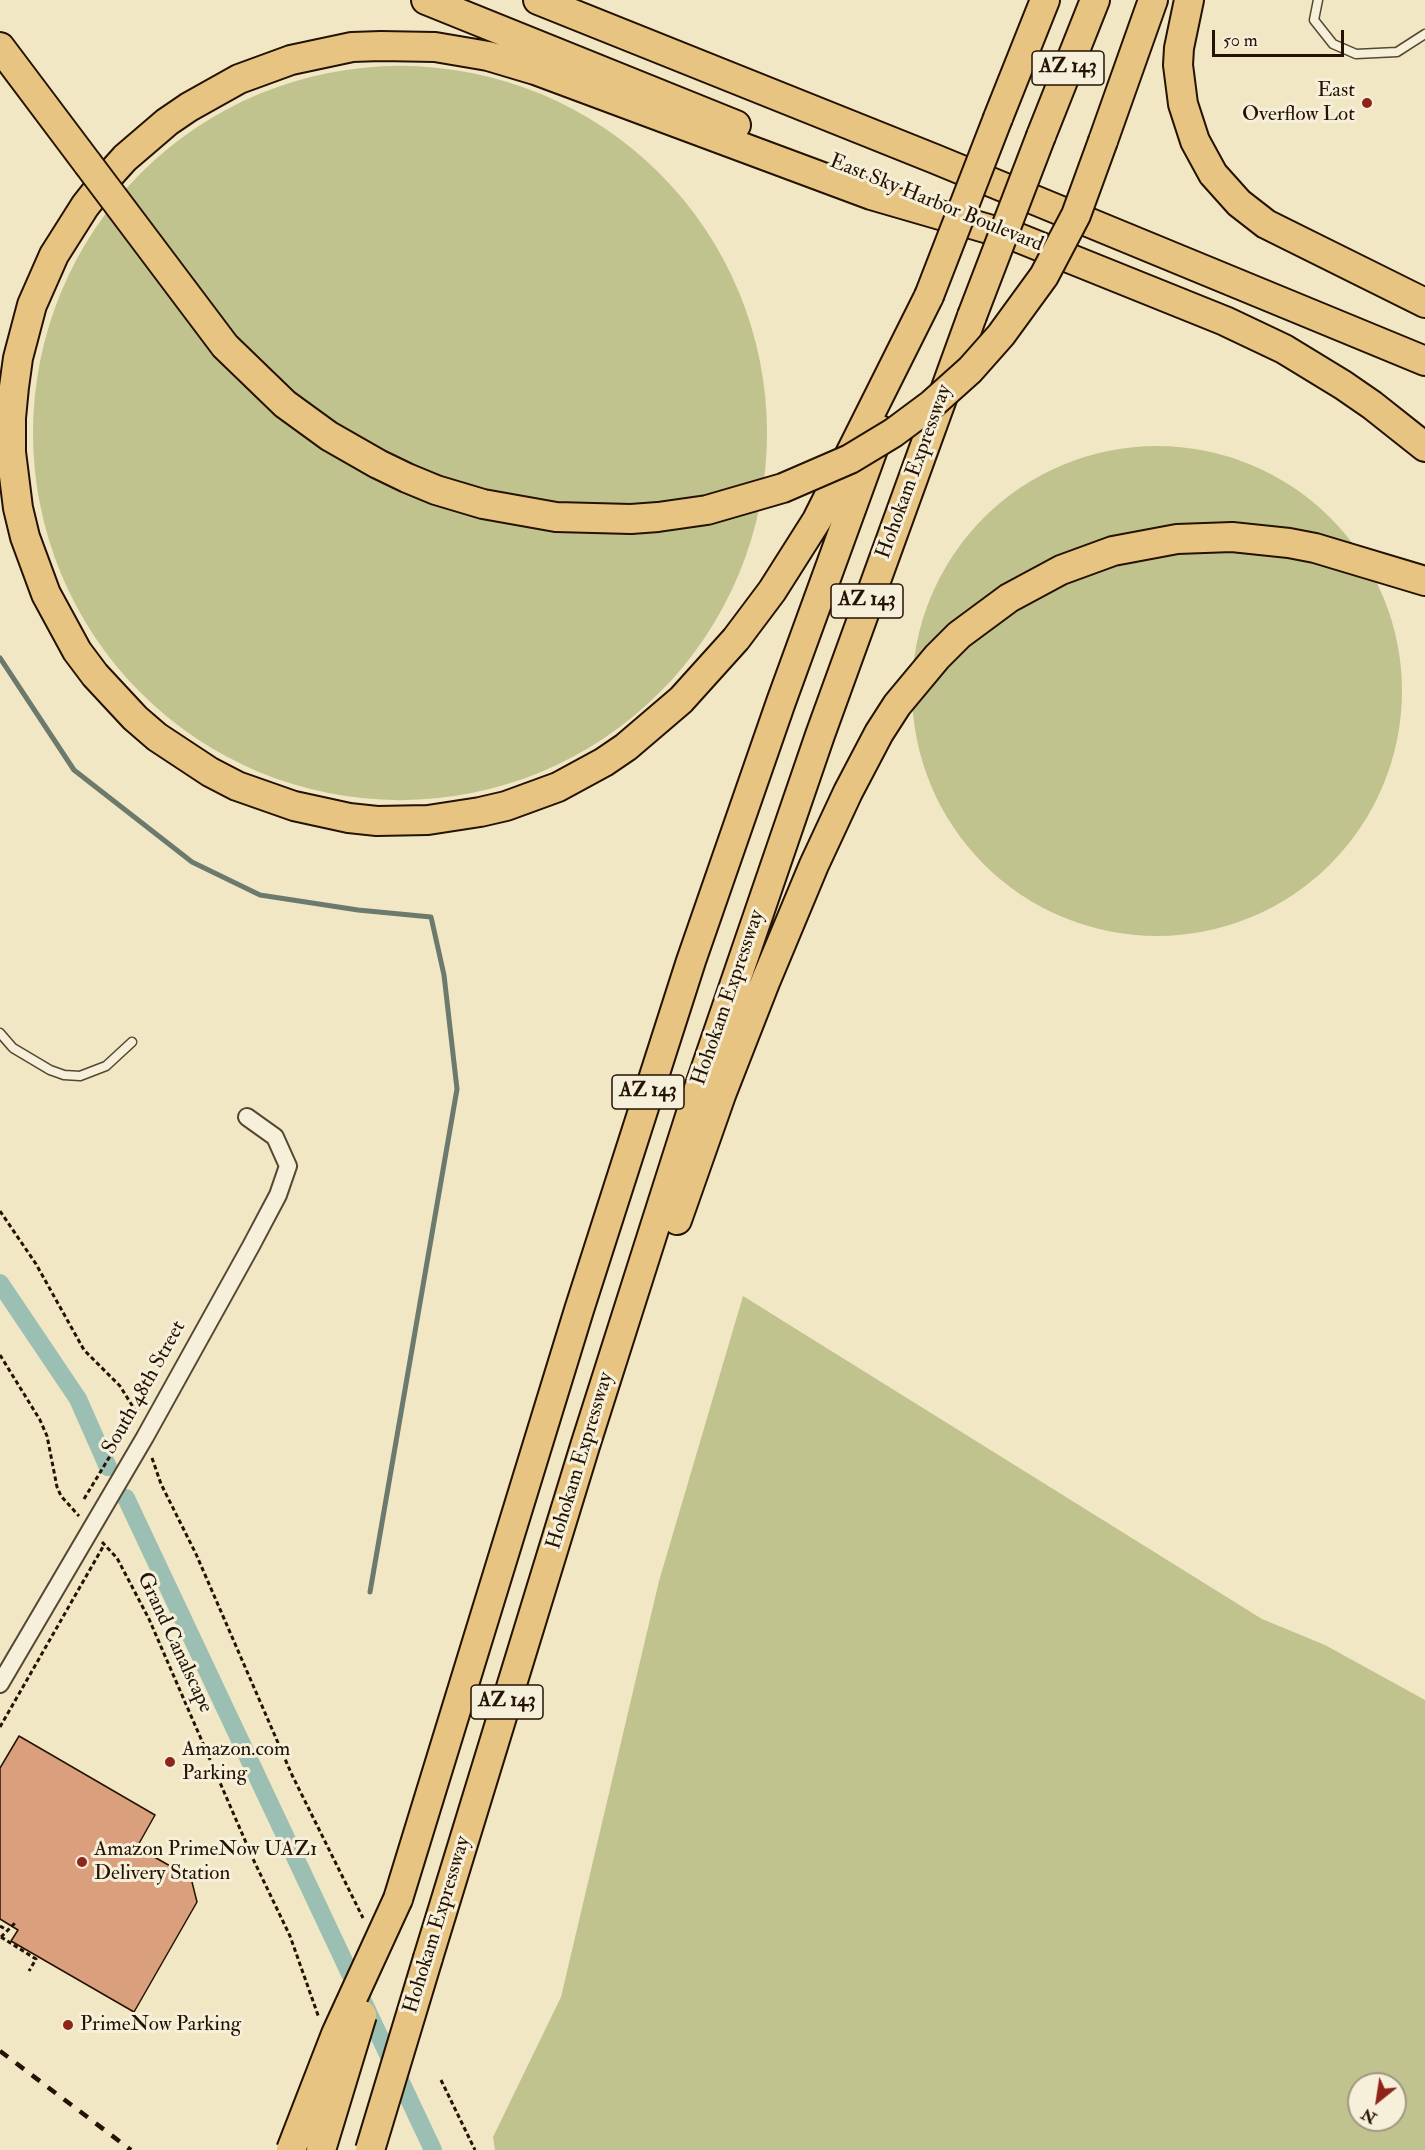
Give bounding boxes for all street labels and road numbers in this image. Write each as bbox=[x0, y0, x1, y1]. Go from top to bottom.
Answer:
road number: AZ 143 bbox=[1032, 51, 1104, 85]
street label: East Sky Harbor Boulevard bbox=[825, 150, 1047, 258]
street label: Hohokam Expressway bbox=[872, 381, 958, 563]
road number: AZ 143 bbox=[831, 584, 903, 618]
street label: Hohokam Expressway bbox=[687, 907, 771, 1089]
road number: AZ 143 bbox=[612, 1075, 684, 1109]
street label: South 48th Street bbox=[98, 1317, 192, 1459]
street label: Hohokam Expressway bbox=[542, 1369, 620, 1553]
street label: Grand Canalscape bbox=[130, 1569, 218, 1717]
road number: AZ 143 bbox=[471, 1685, 543, 1719]
street label: Hohokam Expressway bbox=[399, 1833, 477, 2017]

